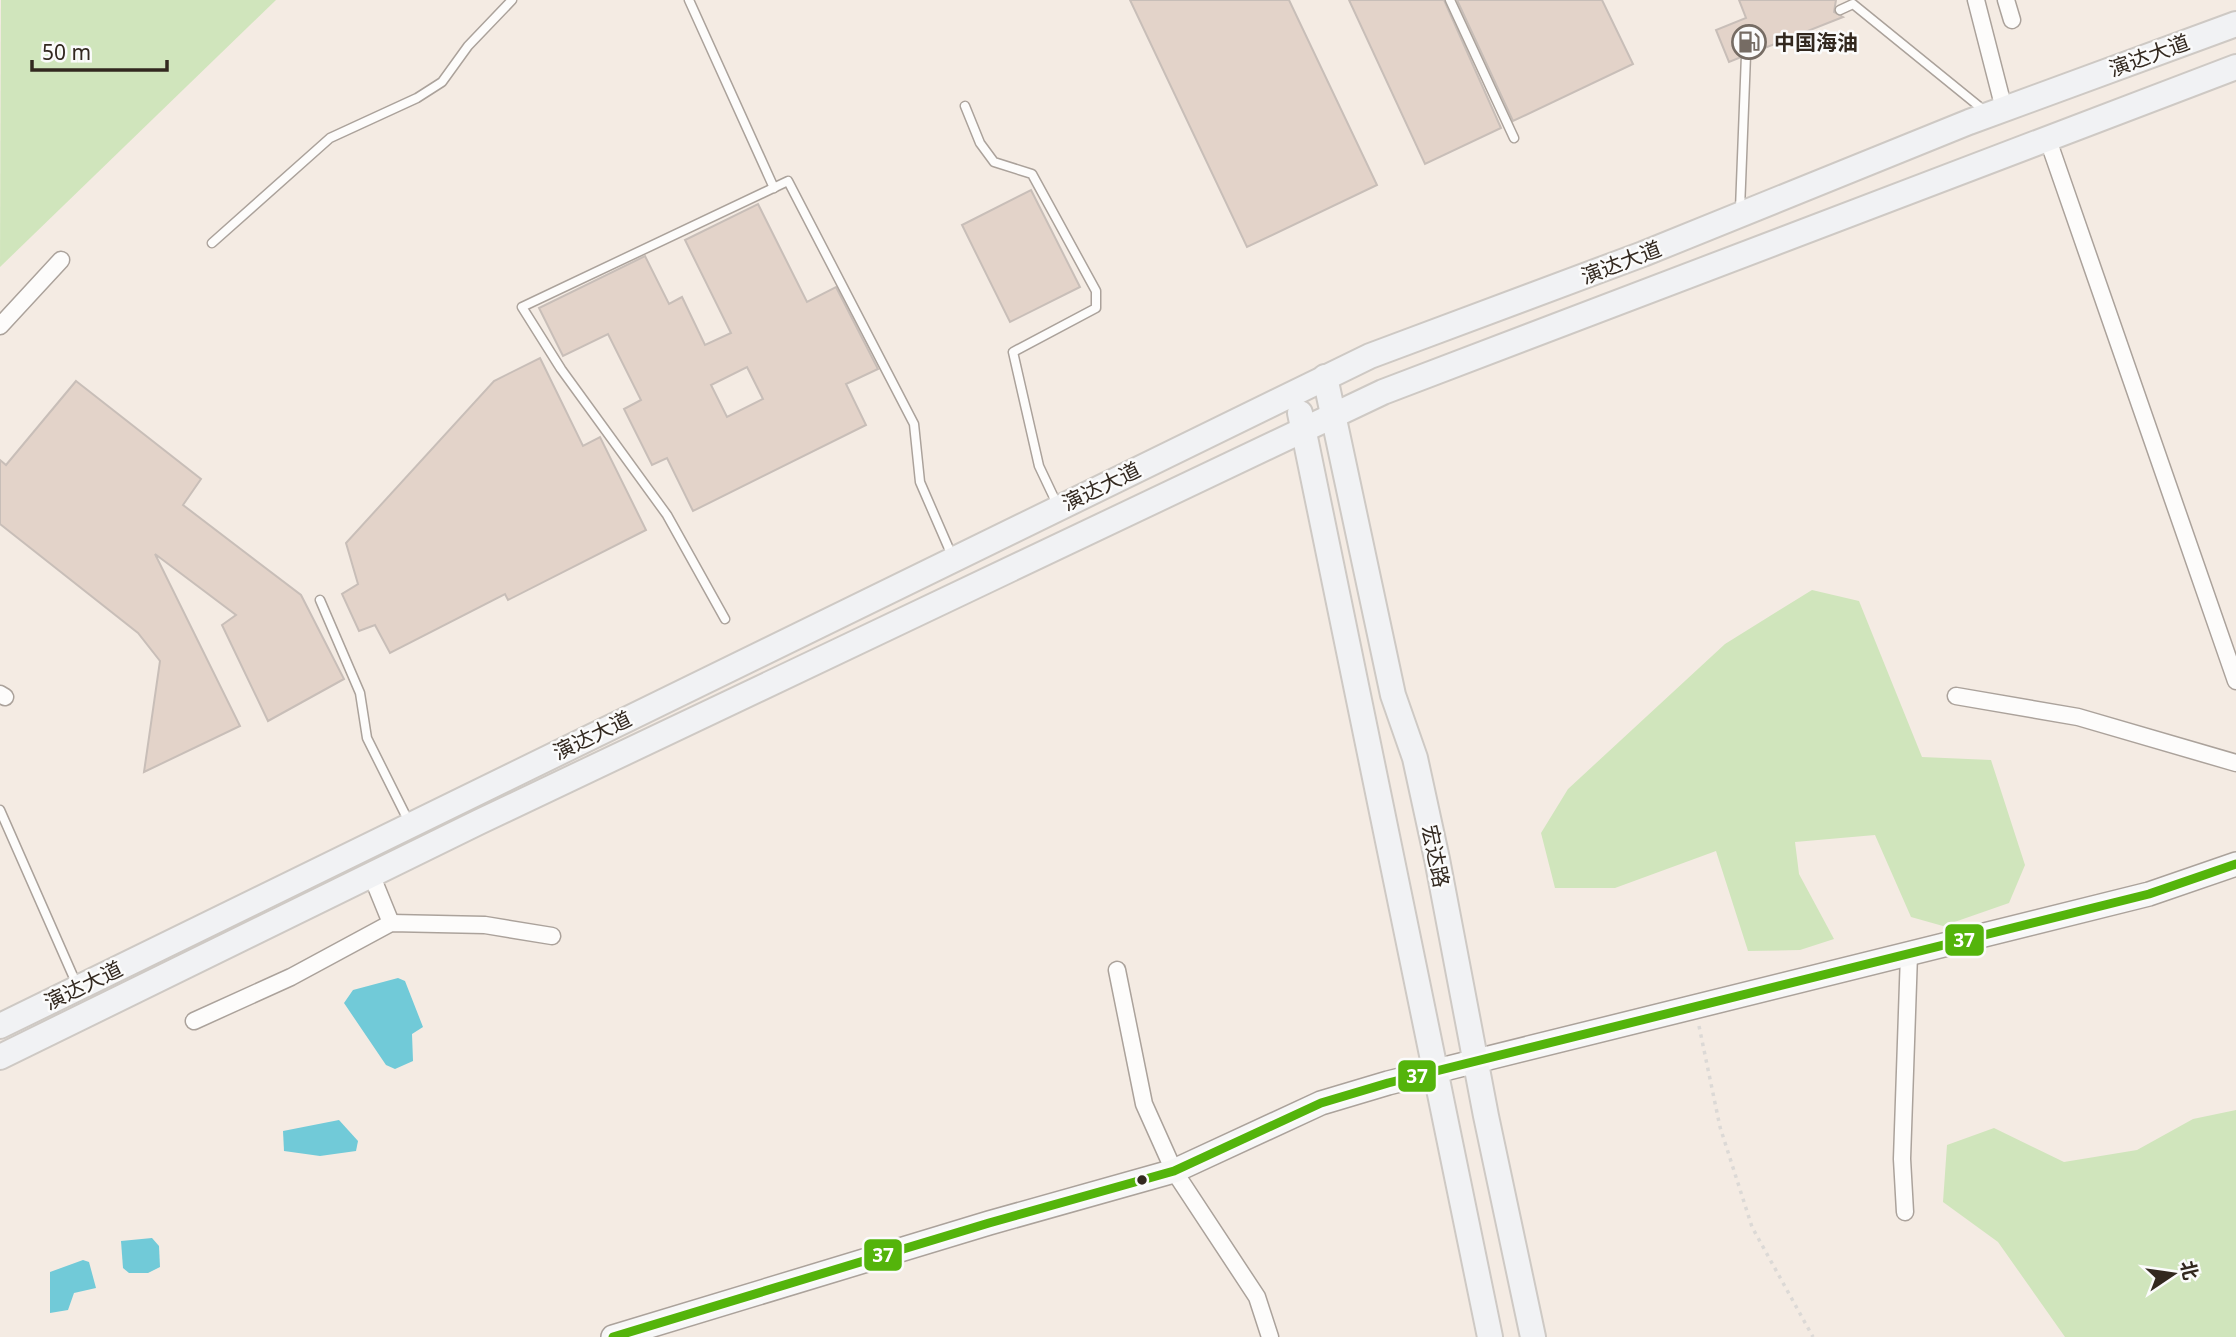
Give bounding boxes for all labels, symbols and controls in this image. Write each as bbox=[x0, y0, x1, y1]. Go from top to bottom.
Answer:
fuel station icon: 中国海油 bbox=[1730, 23, 1768, 61]
street label: 演达大道 bbox=[2105, 27, 2193, 83]
scale bar bbox=[32, 28, 166, 72]
place label: 中国海油 bbox=[1774, 28, 1858, 56]
text: 50 m bbox=[42, 38, 91, 66]
street label: 演达大道 bbox=[1577, 234, 1665, 290]
street label: 演达大道 bbox=[1057, 455, 1145, 517]
street label: 演达大道 bbox=[548, 704, 636, 766]
street label: 宏达路 bbox=[1416, 822, 1456, 890]
line badge: 37 bbox=[1944, 923, 1985, 957]
text: 37 bbox=[1953, 927, 1975, 953]
street label: 演达大道 bbox=[39, 954, 127, 1016]
line badge: 37 bbox=[1397, 1059, 1437, 1093]
text: 37 bbox=[1406, 1063, 1428, 1089]
unlabelled marker bbox=[1135, 1173, 1149, 1187]
line badge: 37 bbox=[863, 1238, 903, 1272]
north arrow bbox=[2138, 1239, 2208, 1309]
text: 37 bbox=[872, 1242, 894, 1268]
text: 北 bbox=[2175, 1258, 2204, 1282]

